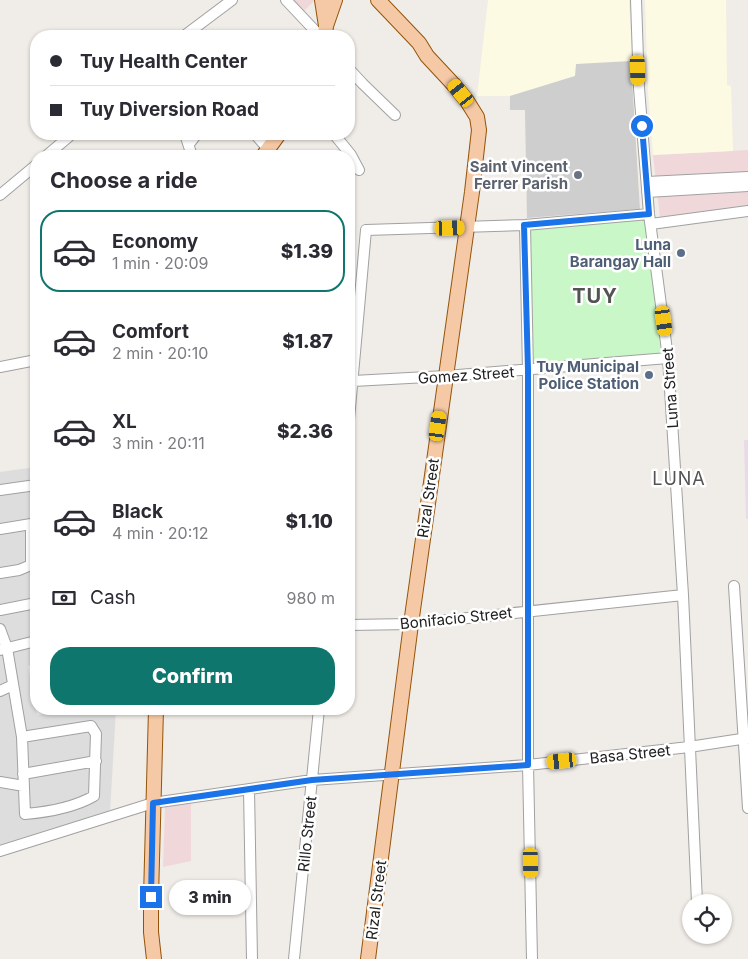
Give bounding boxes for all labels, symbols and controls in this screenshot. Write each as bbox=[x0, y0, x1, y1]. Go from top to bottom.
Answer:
text: Tuy Health Center bbox=[80, 50, 248, 73]
car bbox=[629, 55, 646, 85]
car bbox=[445, 77, 476, 109]
text: Tuy Diversion Road bbox=[80, 98, 259, 121]
route start bbox=[631, 115, 653, 137]
place label: Saint Vincent Ferrer Parish bbox=[470, 157, 568, 193]
text: Choose a ride bbox=[50, 167, 198, 193]
marker: Saint Vincent Ferrer Parish bbox=[572, 169, 584, 181]
car bbox=[434, 220, 465, 236]
icon: car bbox=[52, 229, 97, 274]
text: Economy bbox=[112, 230, 198, 253]
place label: Luna Barangay Hall bbox=[570, 235, 671, 271]
text: $1.39 bbox=[281, 240, 333, 263]
marker: Luna Barangay Hall bbox=[675, 247, 687, 259]
text: 1 min · 20:09 bbox=[112, 253, 208, 273]
district label: TUY bbox=[572, 284, 618, 308]
car bbox=[654, 305, 673, 337]
icon: car bbox=[52, 319, 97, 364]
text: Comfort bbox=[112, 320, 189, 343]
text: $1.87 bbox=[282, 330, 333, 353]
text: 2 min · 20:10 bbox=[112, 343, 208, 363]
street label: Luna Street bbox=[658, 347, 682, 429]
place label: Tuy Municipal Police Station bbox=[536, 357, 639, 393]
street label: Gomez Street bbox=[417, 362, 515, 388]
marker: Tuy Municipal Police Station bbox=[643, 369, 655, 381]
icon: car bbox=[52, 409, 97, 454]
text: XL bbox=[112, 410, 137, 433]
car bbox=[428, 410, 447, 442]
text: $2.36 bbox=[277, 420, 333, 443]
text: 3 min · 20:11 bbox=[112, 433, 205, 453]
street label: Rizal Street bbox=[413, 457, 443, 539]
district label: LUNA bbox=[652, 468, 706, 489]
icon: car bbox=[52, 499, 97, 544]
text: Black bbox=[112, 500, 163, 523]
text: $1.10 bbox=[286, 510, 333, 533]
text: 4 min · 20:12 bbox=[112, 523, 209, 543]
icon: cash bbox=[50, 584, 78, 612]
text: Cash bbox=[90, 586, 136, 609]
text: 980 m bbox=[287, 588, 335, 608]
street label: Bonifacio Street bbox=[399, 603, 513, 633]
button: Confirm bbox=[50, 647, 335, 705]
street label: Basa Street bbox=[589, 740, 671, 768]
car bbox=[546, 752, 577, 770]
street label: Rillo Street bbox=[294, 795, 320, 873]
car bbox=[523, 848, 538, 878]
street label: Rizal Street bbox=[362, 859, 390, 941]
callout: 3 min bbox=[168, 880, 251, 914]
route end bbox=[140, 886, 162, 908]
text: 3 min bbox=[188, 887, 232, 907]
map controls bbox=[682, 894, 732, 944]
button: locate bbox=[682, 894, 732, 944]

